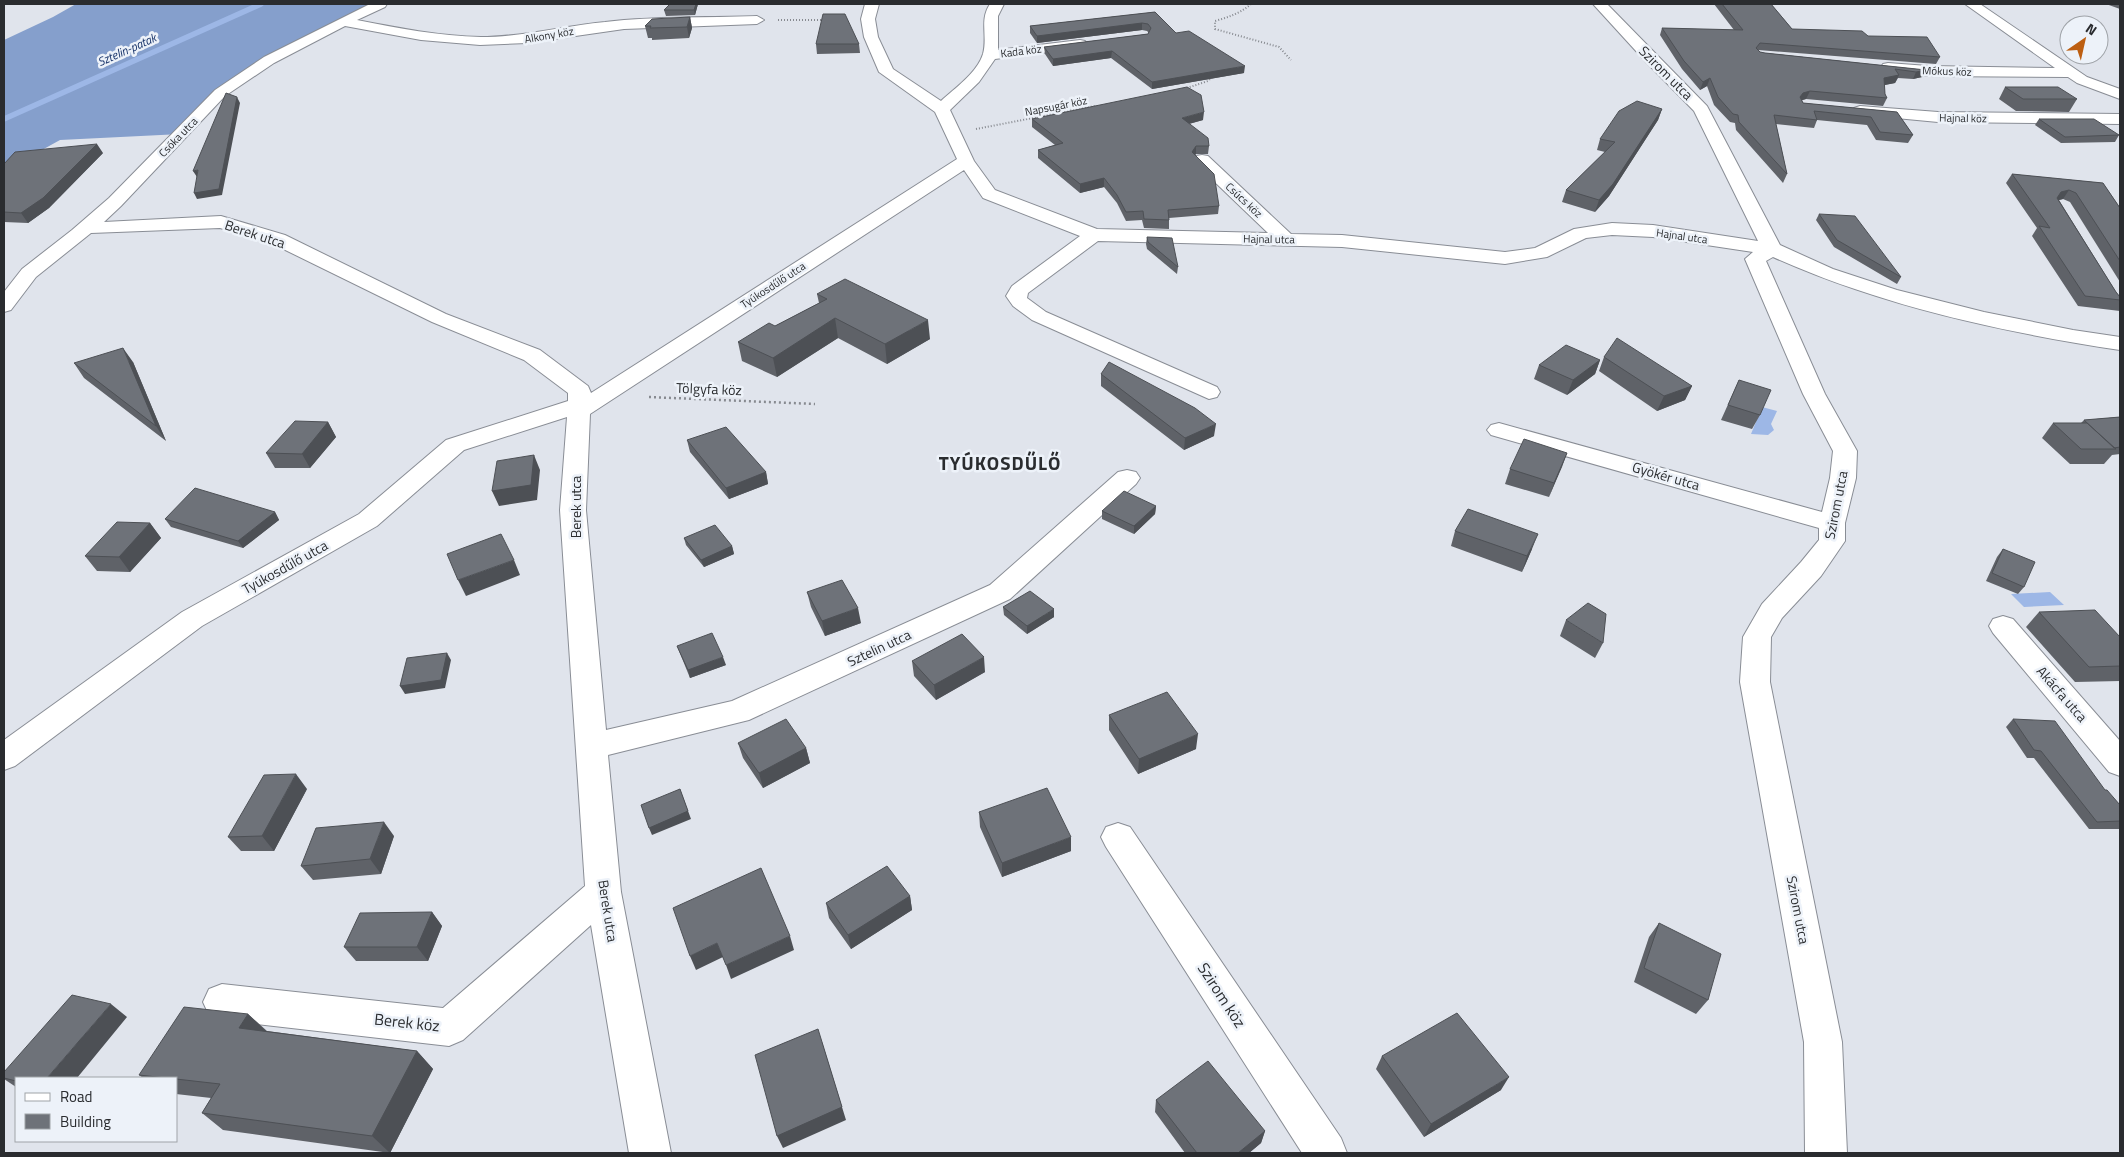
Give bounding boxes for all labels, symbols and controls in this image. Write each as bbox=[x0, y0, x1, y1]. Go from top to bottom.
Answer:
north arrow bbox=[2059, 15, 2109, 65]
text: N bbox=[2082, 17, 2101, 40]
street label: Alkony köz bbox=[523, 23, 575, 47]
water label: Sztelin-patak bbox=[94, 27, 161, 71]
street label: Kada köz bbox=[999, 41, 1043, 61]
street label: Szirom utca bbox=[1634, 41, 1698, 105]
street label: Mókus köz bbox=[1922, 62, 1972, 80]
street label: Napsugár köz bbox=[1024, 92, 1088, 120]
street label: Hajnal köz bbox=[1939, 110, 1987, 126]
street label: Csóka utca bbox=[155, 113, 201, 161]
street label: Csúcs köz bbox=[1222, 179, 1266, 221]
street label: Berek utca bbox=[222, 214, 288, 253]
street label: Hajnal utca bbox=[1655, 224, 1709, 248]
street label: Hajnal utca bbox=[1243, 231, 1295, 247]
street label: Tyúkosdűlő utca bbox=[737, 258, 809, 312]
street label: Tölgyfa köz bbox=[676, 377, 742, 400]
district label: TYÚKOSDŰLŐ bbox=[939, 448, 1061, 477]
street label: Gyökér utca bbox=[1630, 456, 1702, 495]
street label: Szirom utca bbox=[1819, 469, 1852, 541]
street label: Berek utca bbox=[565, 476, 586, 538]
street label: Tyúkosdűlő utca bbox=[238, 534, 331, 599]
street label: Sztelin utca bbox=[843, 624, 914, 671]
street label: Akácfa utca bbox=[2032, 661, 2093, 726]
street label: Szirom utca bbox=[1782, 874, 1815, 946]
street label: Berek utca bbox=[593, 878, 624, 944]
street label: Szirom köz bbox=[1192, 958, 1252, 1032]
street label: Berek köz bbox=[373, 1007, 441, 1037]
legend bbox=[15, 1077, 178, 1142]
text: Road bbox=[60, 1085, 92, 1108]
text: Building bbox=[60, 1110, 111, 1133]

